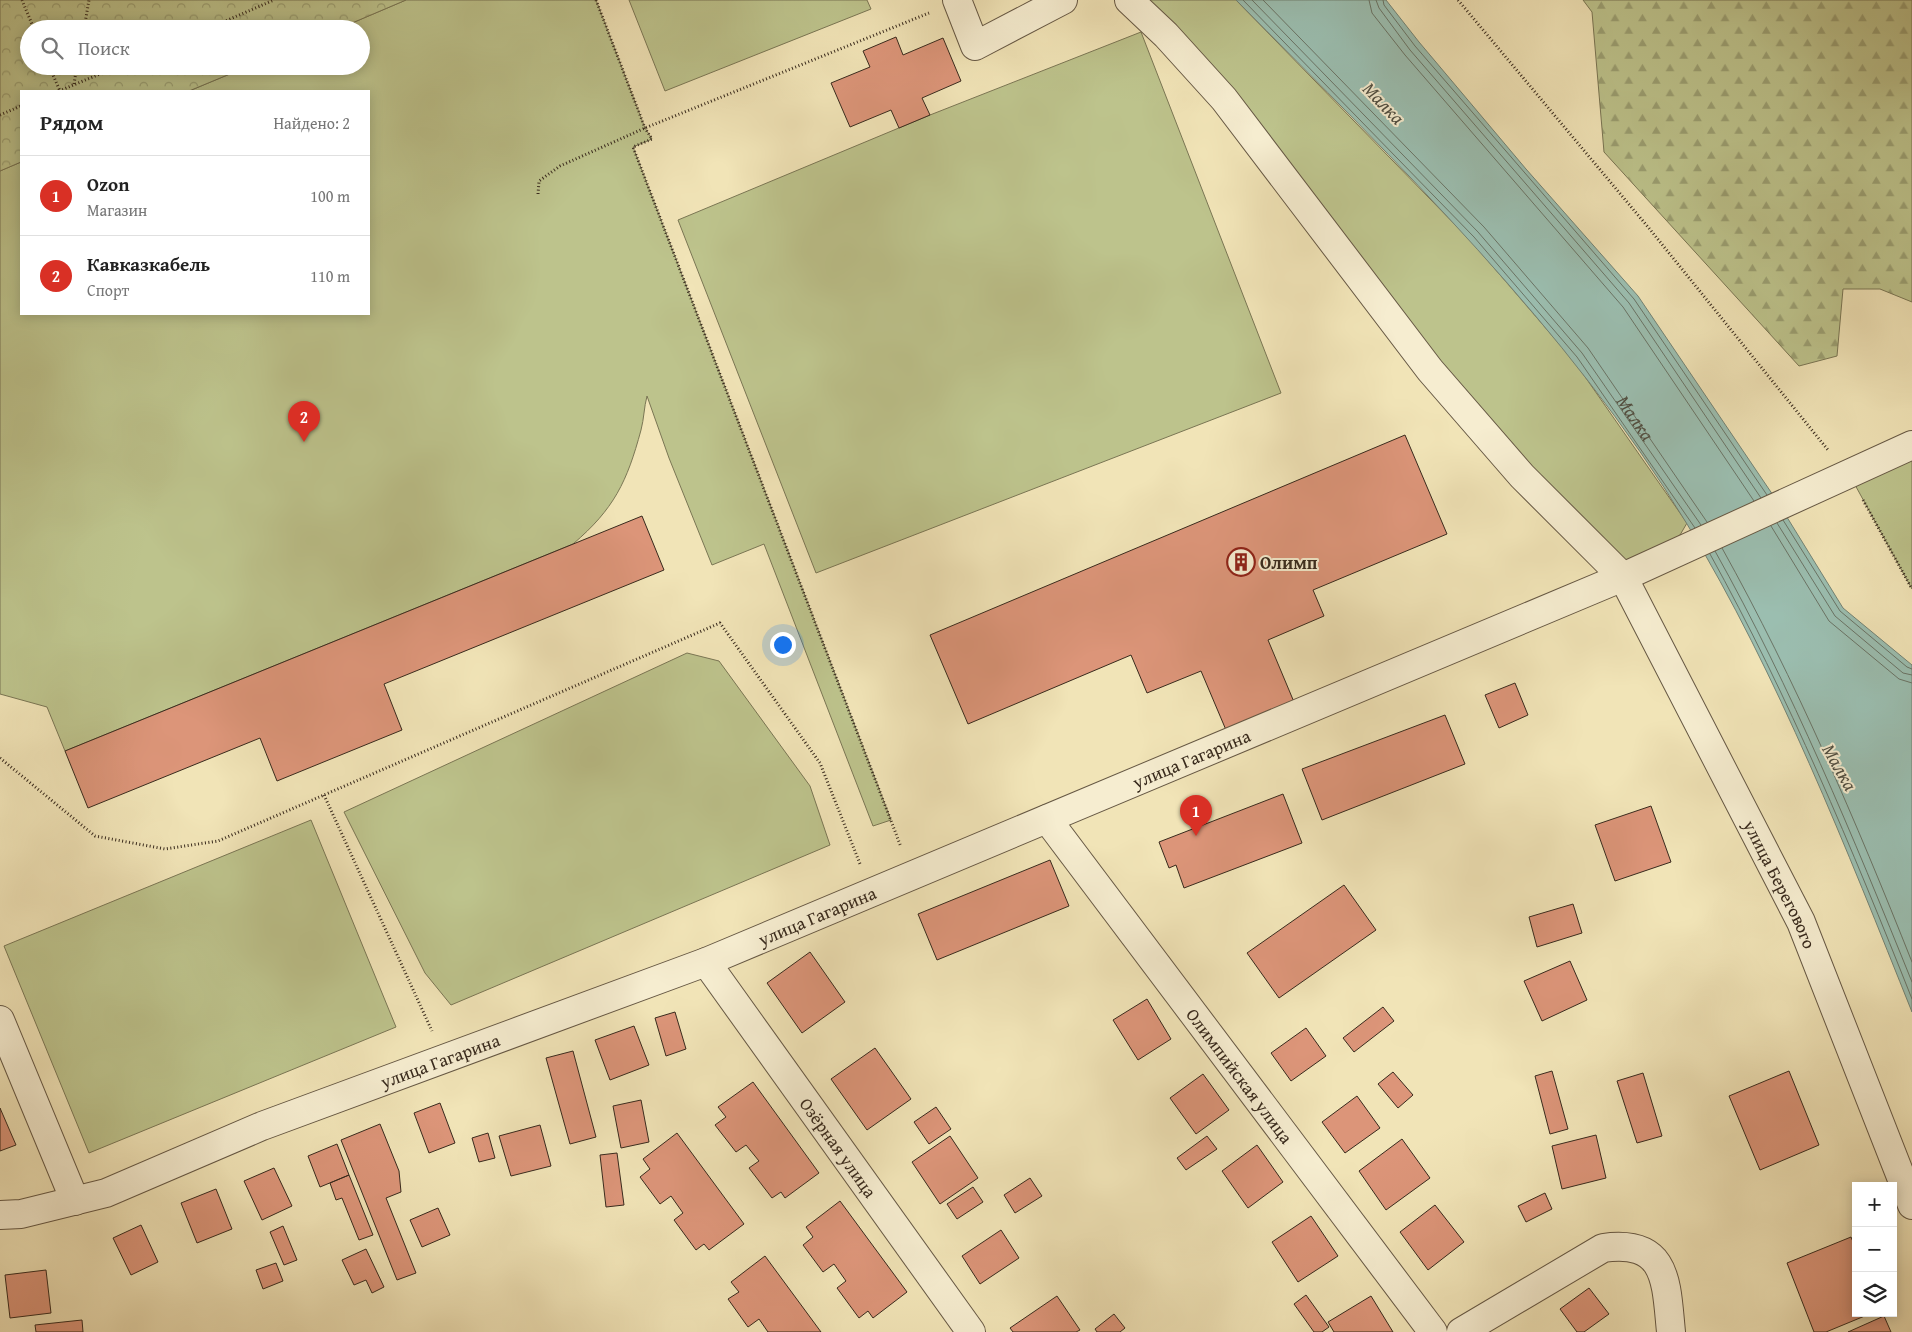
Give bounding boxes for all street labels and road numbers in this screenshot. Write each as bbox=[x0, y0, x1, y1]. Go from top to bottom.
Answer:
street label: улица Гагарина bbox=[1127, 721, 1255, 795]
street label: улица Берегового bbox=[1736, 814, 1824, 952]
street label: улица Гагарина bbox=[753, 879, 880, 953]
street label: Олимпийская улица bbox=[1180, 1002, 1300, 1149]
street label: улица Гагарина bbox=[375, 1026, 504, 1095]
street label: Озёрная улица bbox=[794, 1092, 884, 1203]

